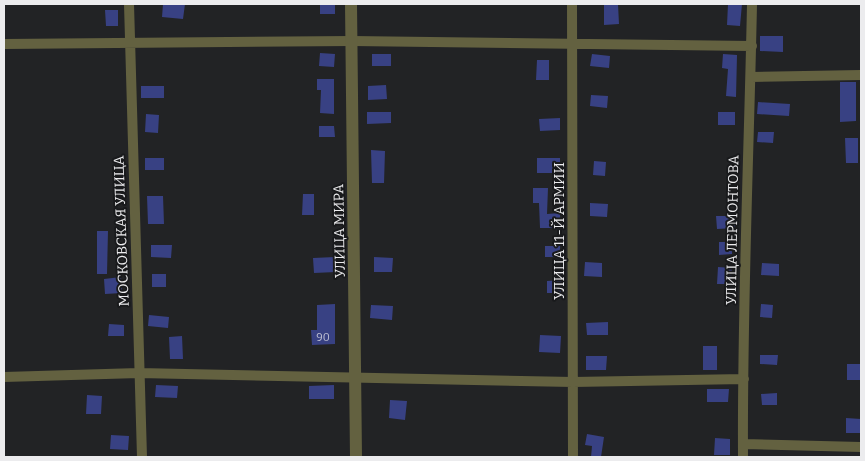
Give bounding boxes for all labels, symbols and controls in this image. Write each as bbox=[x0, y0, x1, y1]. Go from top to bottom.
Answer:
street label: МОСКОВСКАЯ УЛИЦА bbox=[110, 155, 133, 307]
street label: УЛИЦА ЛЕРМОНТОВА bbox=[723, 155, 742, 305]
street label: УЛИЦА 11-Й АРМИИ bbox=[550, 162, 568, 300]
street label: УЛИЦА МИРА bbox=[330, 184, 349, 278]
house number: 90 bbox=[316, 331, 330, 344]

